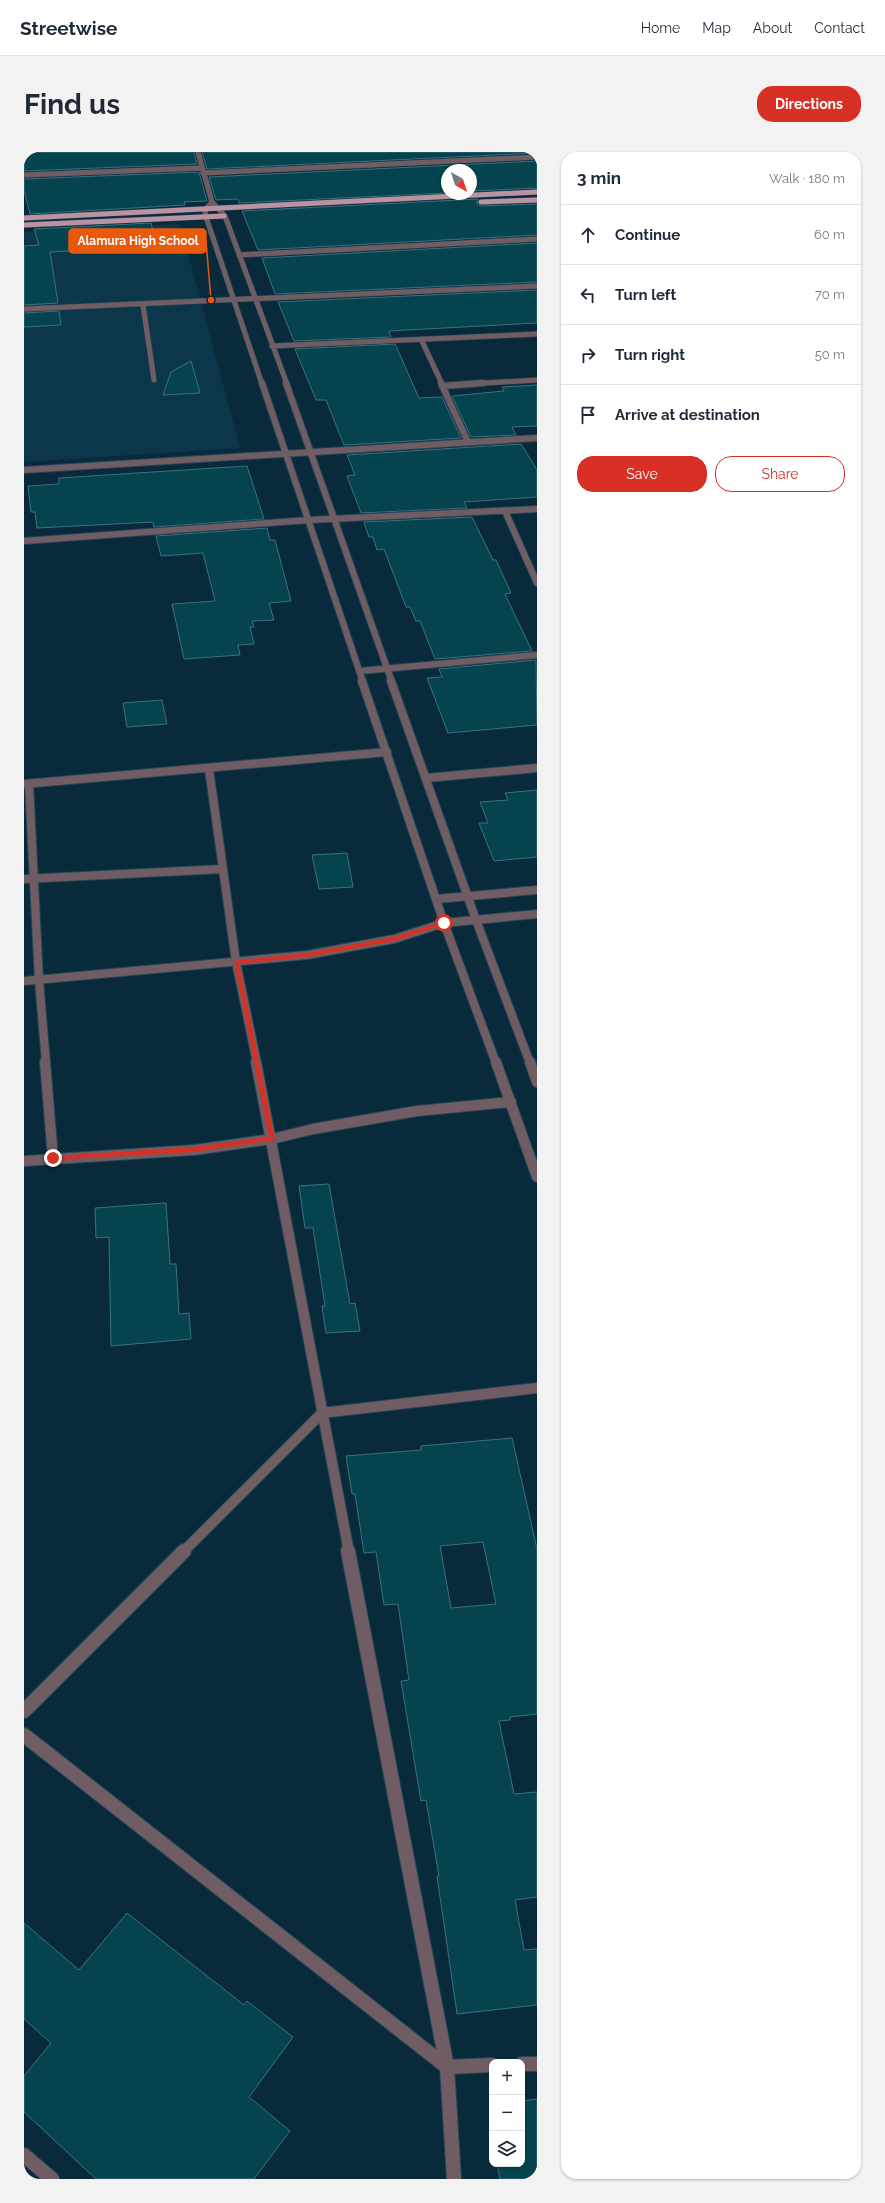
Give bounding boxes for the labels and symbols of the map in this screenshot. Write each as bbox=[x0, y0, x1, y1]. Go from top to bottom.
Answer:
north arrow bbox=[441, 164, 477, 200]
callout: Alamura High School bbox=[69, 229, 206, 253]
text: Alamura High School bbox=[77, 234, 199, 248]
route start bbox=[435, 914, 453, 932]
route end bbox=[44, 1149, 62, 1167]

